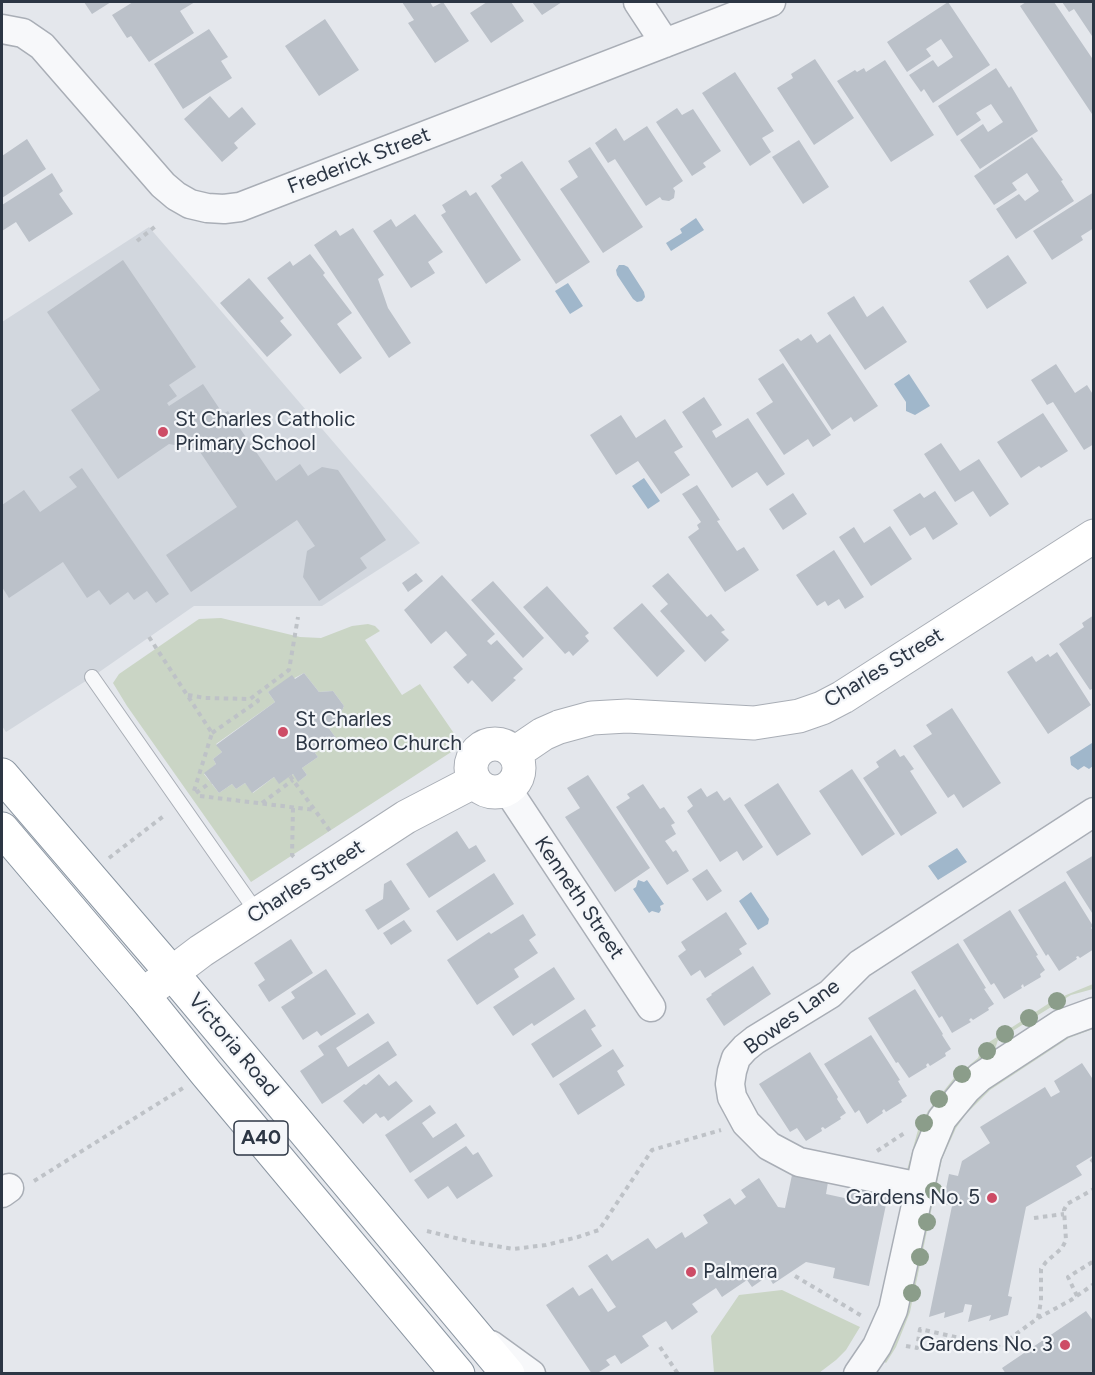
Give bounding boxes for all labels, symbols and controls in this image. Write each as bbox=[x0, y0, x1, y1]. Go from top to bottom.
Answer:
street label: Frederick Street bbox=[284, 122, 434, 200]
place label: St Charles Catholic Primary School bbox=[175, 407, 355, 457]
marker: St Charles Catholic Primary School bbox=[156, 425, 170, 439]
street label: Charles Street bbox=[820, 623, 948, 713]
place label: St Charles Borromeo Church bbox=[295, 707, 462, 757]
marker: St Charles Borromeo Church bbox=[276, 725, 290, 739]
street label: Kenneth Street bbox=[529, 832, 629, 964]
street label: Charles Street bbox=[243, 835, 369, 929]
street label: Bowes Lane bbox=[739, 974, 845, 1060]
street label: Victoria Road bbox=[183, 988, 283, 1102]
road number: A40 bbox=[234, 1121, 288, 1155]
place label: Gardens No. 5 bbox=[846, 1185, 980, 1211]
marker: Gardens No. 5 bbox=[985, 1191, 999, 1205]
place label: Palmera bbox=[703, 1259, 777, 1285]
marker: Palmera bbox=[684, 1265, 698, 1279]
place label: Gardens No. 3 bbox=[919, 1332, 1053, 1358]
marker: Gardens No. 3 bbox=[1058, 1338, 1072, 1352]

